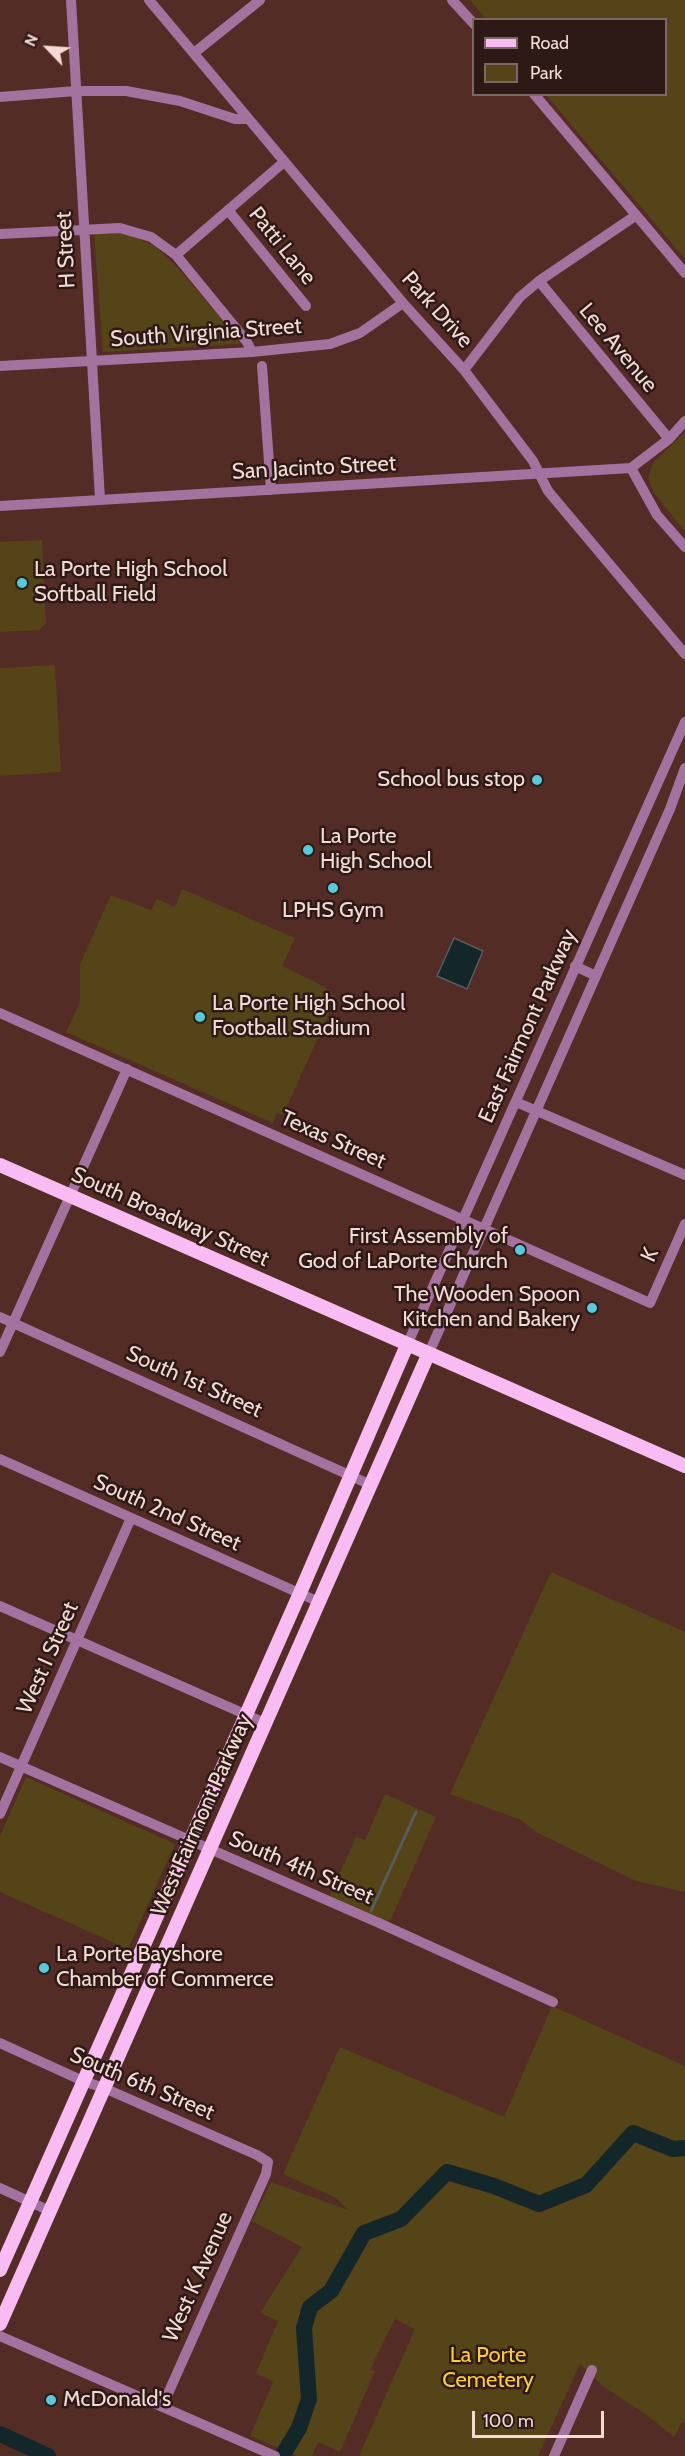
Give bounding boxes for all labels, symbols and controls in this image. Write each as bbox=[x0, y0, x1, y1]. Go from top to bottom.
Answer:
north arrow bbox=[18, 18, 78, 78]
legend bbox=[472, 18, 667, 96]
text: N bbox=[20, 31, 42, 49]
text: Road bbox=[530, 32, 569, 54]
text: Park bbox=[530, 62, 562, 84]
street label: Patti Lane bbox=[243, 202, 321, 290]
street label: H Street bbox=[51, 211, 81, 289]
street label: Park Drive bbox=[396, 266, 478, 354]
street label: Lee Avenue bbox=[573, 298, 663, 398]
street label: South Virginia Street bbox=[109, 313, 303, 353]
street label: San Jacinto Street bbox=[231, 451, 397, 485]
place label: La Porte High School Softball Field bbox=[34, 557, 227, 608]
marker: La Porte High School Softball Field bbox=[15, 576, 29, 590]
place label: School bus stop bbox=[377, 767, 525, 793]
marker: School bus stop bbox=[530, 773, 544, 787]
place label: La Porte High School bbox=[320, 824, 432, 876]
marker: La Porte High School bbox=[301, 843, 315, 857]
marker: LPHS Gym bbox=[326, 881, 340, 895]
place label: LPHS Gym bbox=[282, 898, 384, 924]
street label: East Fairmont Parkway bbox=[473, 925, 583, 1127]
place label: La Porte High School Football Stadium bbox=[212, 991, 405, 1042]
marker: La Porte High School Football Stadium bbox=[193, 1010, 207, 1024]
street label: Texas Street bbox=[276, 1105, 390, 1175]
street label: South Broadway Street bbox=[67, 1161, 273, 1273]
place label: First Assembly of God of LaPorte Church bbox=[298, 1224, 508, 1276]
marker: First Assembly of God of LaPorte Church bbox=[513, 1243, 527, 1257]
street label: K bbox=[635, 1244, 665, 1266]
place label: The Wooden Spoon Kitchen and Bakery bbox=[394, 1282, 580, 1334]
marker: The Wooden Spoon Kitchen and Bakery bbox=[585, 1301, 599, 1315]
street label: South 1st Street bbox=[122, 1340, 266, 1424]
street label: South 2nd Street bbox=[89, 1469, 245, 1557]
street label: West I Street bbox=[12, 1598, 84, 1718]
street label: West Fairmont Parkway bbox=[146, 1710, 258, 1920]
street label: South 4th Street bbox=[225, 1826, 377, 1910]
place label: La Porte Bayshore Chamber of Commerce bbox=[56, 1942, 274, 1994]
marker: La Porte Bayshore Chamber of Commerce bbox=[37, 1961, 51, 1975]
street label: South 6th Street bbox=[66, 2042, 218, 2126]
street label: West K Avenue bbox=[157, 2208, 239, 2346]
park label: La Porte Cemetery bbox=[442, 2343, 534, 2394]
place label: McDonald's bbox=[63, 2387, 171, 2413]
marker: McDonald's bbox=[44, 2393, 58, 2407]
scale bar bbox=[475, 2399, 607, 2437]
text: 100 m bbox=[483, 2410, 534, 2432]

